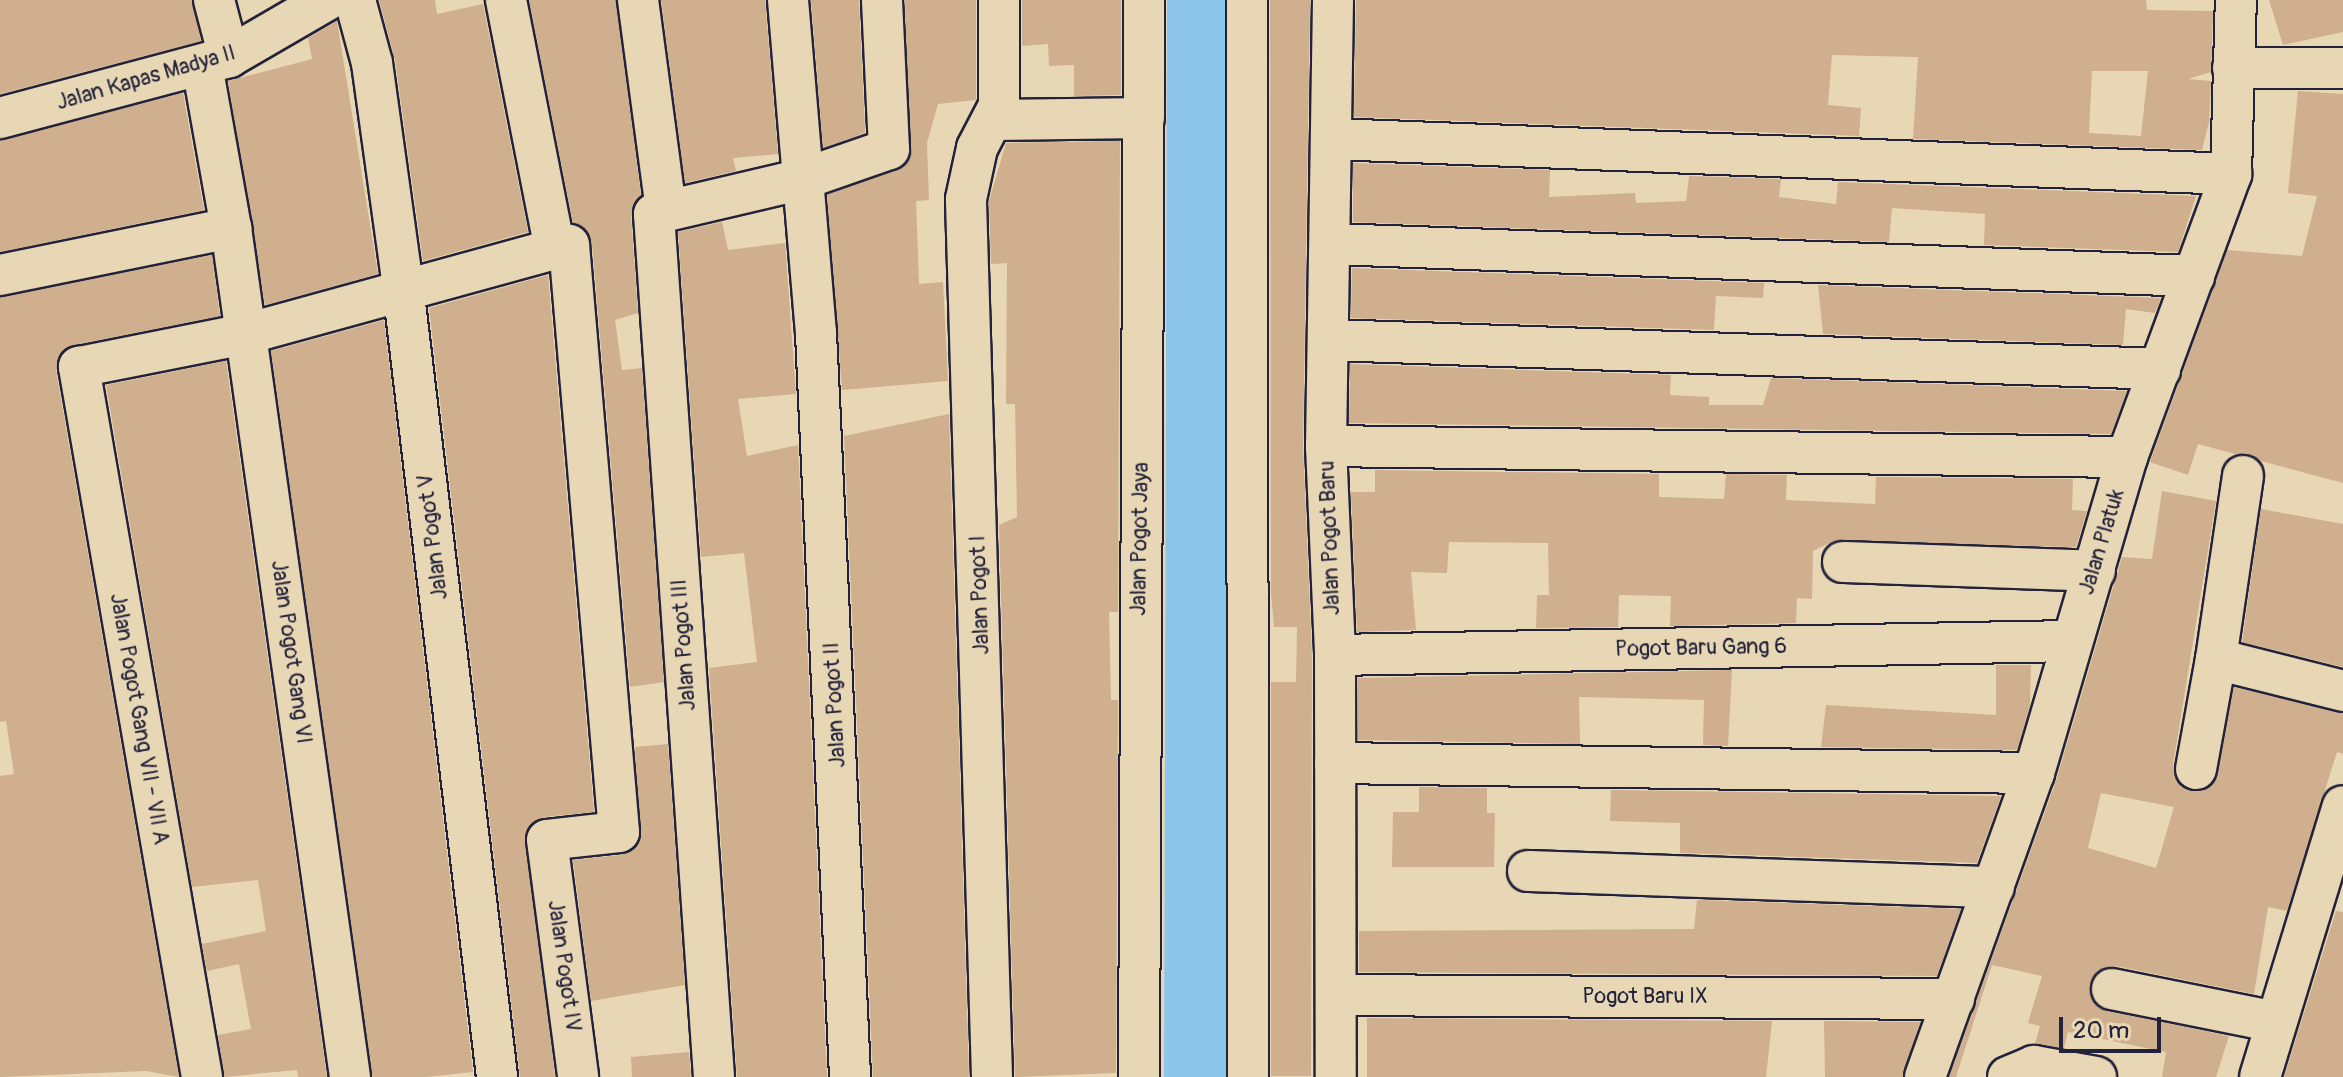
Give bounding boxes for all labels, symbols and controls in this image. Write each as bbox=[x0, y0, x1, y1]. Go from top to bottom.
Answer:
street label: Jalan Kapas Madya II bbox=[53, 40, 239, 116]
street label: Jalan Pogot Baru bbox=[1314, 460, 1346, 616]
street label: Jalan Pogot Jaya bbox=[1125, 462, 1155, 616]
street label: Jalan Pogot V bbox=[412, 473, 454, 601]
street label: Jalan Platuk bbox=[2073, 486, 2131, 598]
street label: Jalan Pogot I bbox=[965, 535, 995, 655]
street label: Jalan Pogot Gang VI bbox=[265, 559, 317, 745]
street label: Jalan Pogot III bbox=[666, 578, 702, 712]
street label: Jalan Pogot Gang VII - VII A bbox=[104, 591, 174, 847]
street label: Pogot Baru Gang 6 bbox=[1615, 633, 1787, 663]
street label: Jalan Pogot II bbox=[819, 642, 851, 768]
street label: Jalan Pogot IV bbox=[542, 898, 586, 1034]
street label: Pogot Baru IX bbox=[1582, 984, 1708, 1010]
scale bar bbox=[2063, 1001, 2165, 1051]
text: 20 m bbox=[2073, 1016, 2129, 1045]

